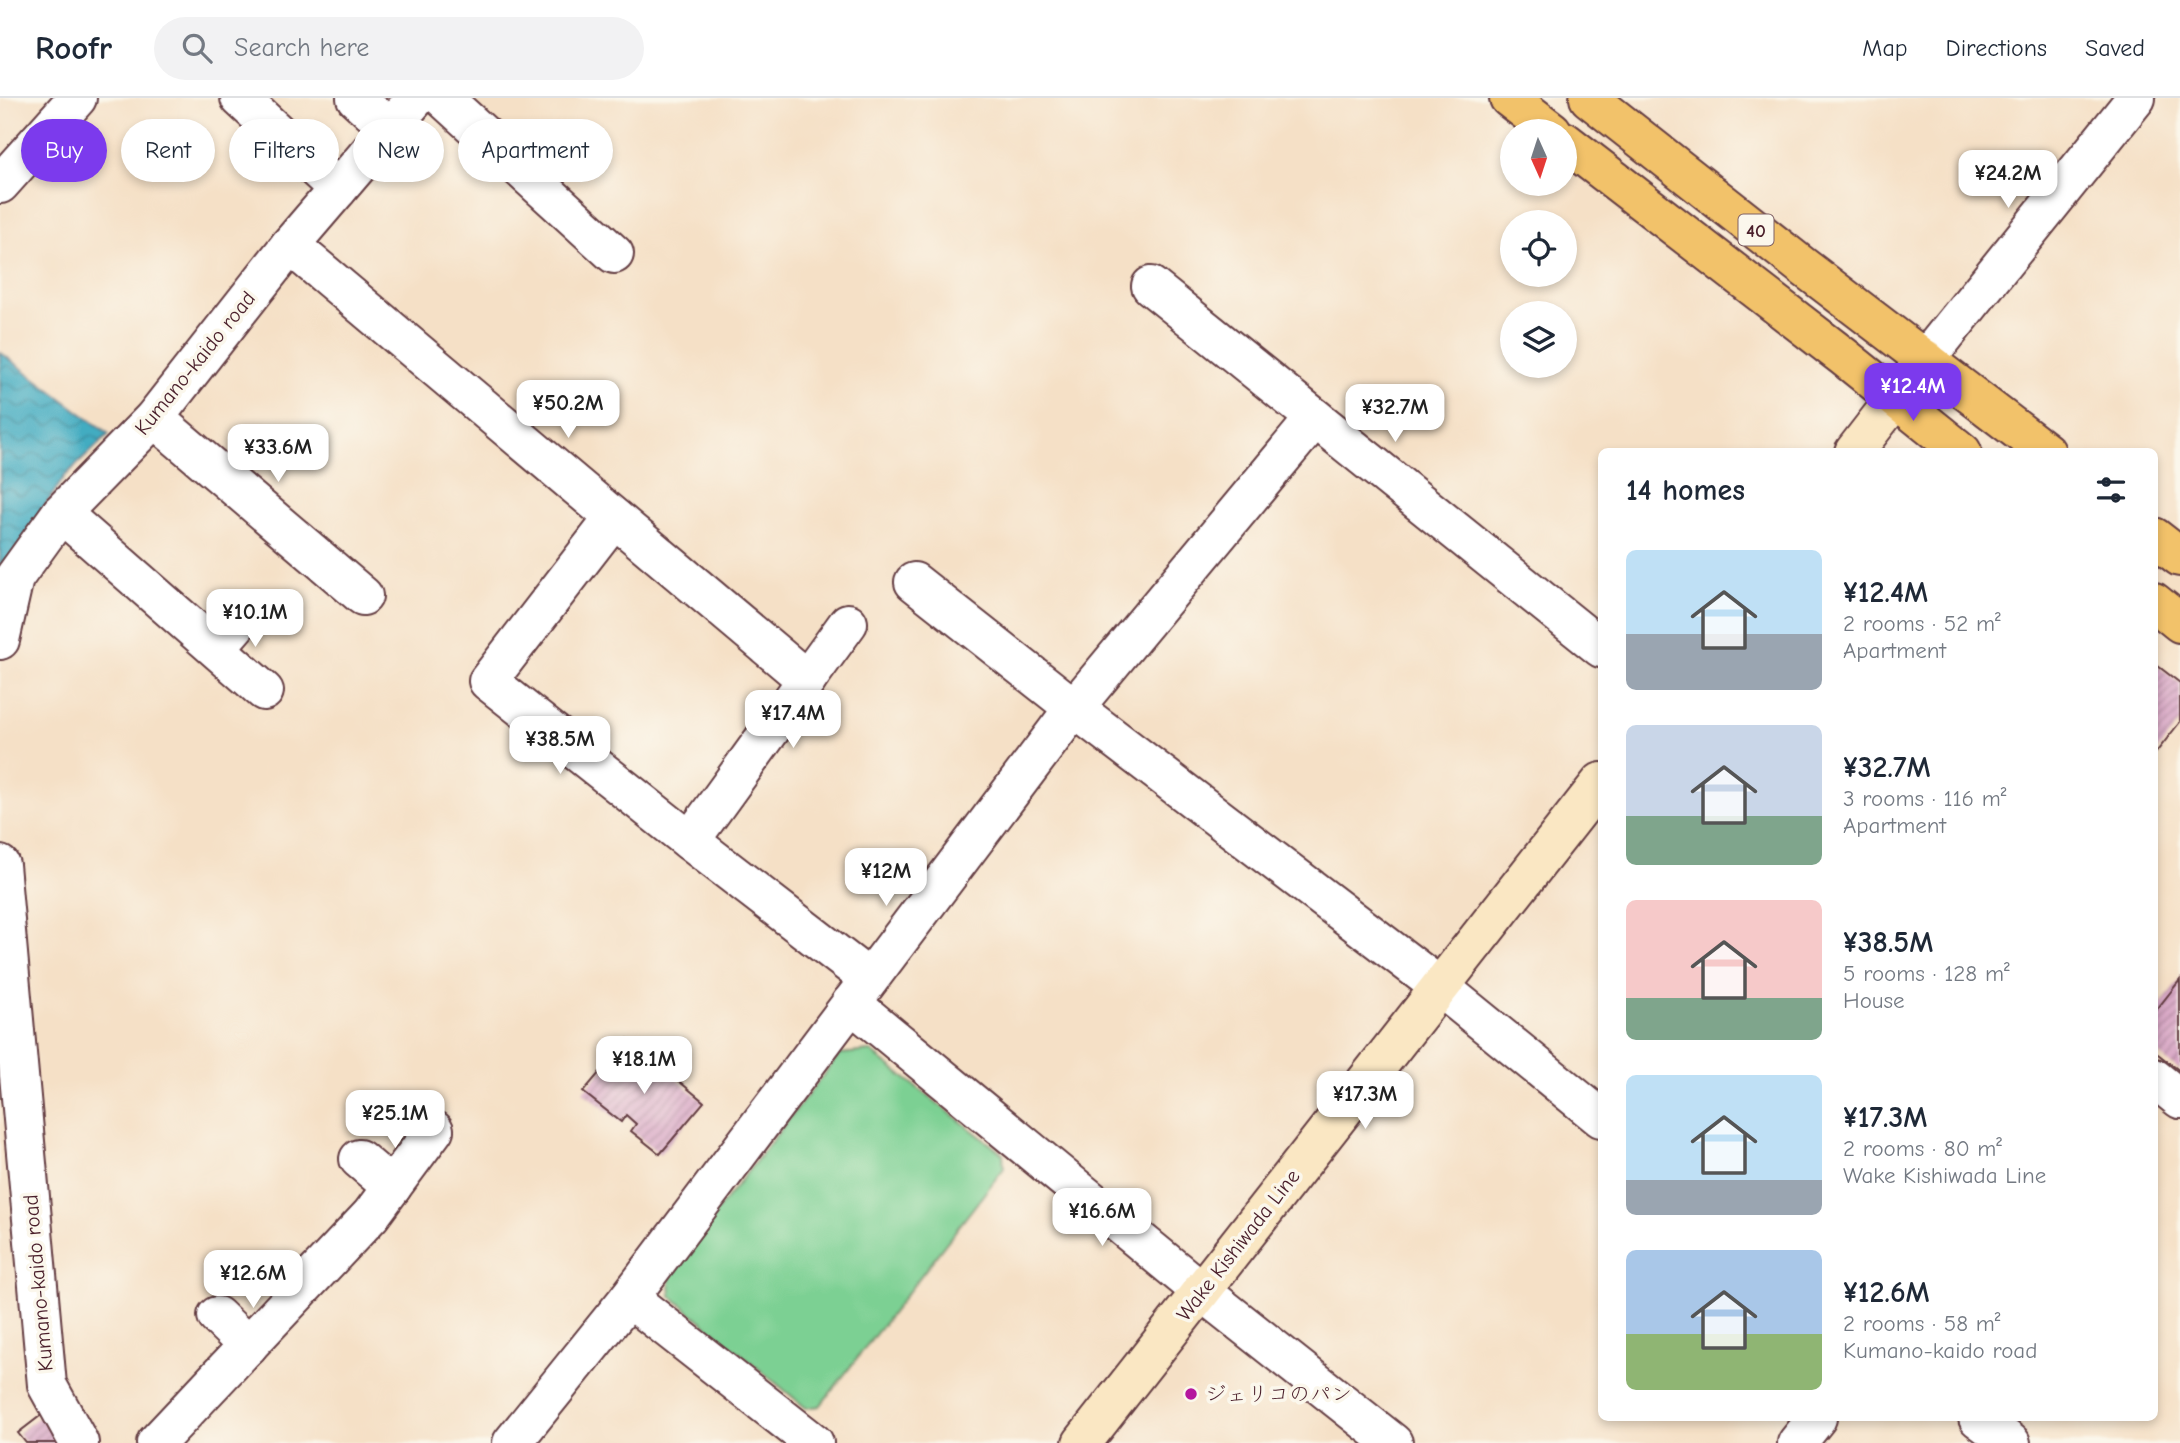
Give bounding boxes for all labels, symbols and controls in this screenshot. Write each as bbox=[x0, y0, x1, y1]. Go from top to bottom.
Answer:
search box bbox=[154, 17, 644, 80]
text: Roofr bbox=[35, 29, 112, 67]
icon: search bbox=[178, 29, 216, 67]
text: Search here bbox=[234, 33, 369, 63]
text: Map bbox=[1862, 34, 1908, 62]
text: Directions bbox=[1946, 34, 2047, 62]
text: Saved bbox=[2085, 34, 2145, 62]
chip: Buy bbox=[21, 119, 107, 182]
chip: Rent bbox=[121, 119, 215, 182]
chip: Filters bbox=[229, 119, 339, 182]
chip: New bbox=[353, 119, 444, 182]
chip: Apartment bbox=[458, 119, 613, 182]
north arrow bbox=[1500, 119, 1577, 196]
map controls bbox=[1500, 119, 1577, 378]
pin: ¥24.2M bbox=[1951, 150, 2065, 210]
text: ¥24.2M bbox=[1974, 159, 2042, 186]
button: locate bbox=[1500, 210, 1577, 287]
road number: 40 bbox=[1738, 214, 1774, 246]
street label: Kumano-kaido road bbox=[130, 286, 260, 440]
button: layers bbox=[1500, 301, 1577, 378]
pin: ¥12.4M bbox=[1856, 364, 1970, 423]
text: ¥12.4M bbox=[1880, 372, 1946, 399]
pin: ¥50.2M bbox=[511, 380, 625, 440]
pin: ¥32.7M bbox=[1338, 384, 1452, 444]
text: ¥50.2M bbox=[533, 389, 603, 416]
text: ¥32.7M bbox=[1361, 393, 1429, 420]
pin: ¥33.6M bbox=[221, 424, 335, 484]
text: ¥33.6M bbox=[244, 433, 312, 460]
icon: filters bbox=[2092, 471, 2130, 509]
text: 14 homes bbox=[1626, 473, 1745, 508]
text: ¥12.4M bbox=[1843, 575, 1928, 610]
icon: home bbox=[1682, 578, 1766, 662]
pin: ¥10.1M bbox=[198, 589, 312, 649]
text: ¥10.1M bbox=[222, 598, 288, 625]
text: 2 rooms · 52 m² bbox=[1843, 610, 2001, 637]
text: Apartment bbox=[1843, 637, 1946, 664]
pin: ¥17.4M bbox=[736, 690, 850, 750]
text: ¥17.4M bbox=[761, 699, 825, 726]
pin: ¥38.5M bbox=[503, 716, 617, 776]
text: ¥38.5M bbox=[525, 725, 595, 752]
text: ¥32.7M bbox=[1843, 750, 1931, 785]
icon: home bbox=[1682, 753, 1766, 837]
text: 3 rooms · 116 m² bbox=[1843, 785, 2007, 812]
text: Apartment bbox=[1843, 812, 1946, 839]
pin: ¥12M bbox=[845, 848, 927, 908]
text: ¥12M bbox=[861, 857, 911, 884]
text: ¥38.5M bbox=[1843, 925, 1933, 960]
icon: home bbox=[1682, 928, 1766, 1012]
text: 5 rooms · 128 m² bbox=[1843, 960, 2010, 987]
text: House bbox=[1843, 987, 1905, 1014]
pin: ¥18.1M bbox=[587, 1037, 701, 1096]
text: ¥18.1M bbox=[612, 1045, 676, 1072]
pin: ¥17.3M bbox=[1308, 1072, 1422, 1131]
text: ¥17.3M bbox=[1333, 1080, 1397, 1107]
pin: ¥25.1M bbox=[338, 1090, 452, 1150]
text: ¥25.1M bbox=[362, 1099, 428, 1126]
text: ¥17.3M bbox=[1843, 1100, 1927, 1135]
icon: home bbox=[1682, 1103, 1766, 1187]
text: 2 rooms · 80 m² bbox=[1843, 1135, 2002, 1162]
text: Wake Kishiwada Line bbox=[1843, 1162, 2046, 1189]
street label: Wake Kishiwada Line bbox=[1171, 1164, 1305, 1326]
pin: ¥16.6M bbox=[1045, 1188, 1159, 1248]
street label: Kumano-kaido road bbox=[18, 1194, 58, 1372]
text: ¥16.6M bbox=[1068, 1197, 1136, 1224]
pin: ¥12.6M bbox=[196, 1250, 310, 1310]
text: ¥12.6M bbox=[220, 1259, 286, 1286]
text: ¥12.6M bbox=[1843, 1275, 1930, 1310]
icon: home bbox=[1682, 1278, 1766, 1362]
text: 2 rooms · 58 m² bbox=[1843, 1310, 2001, 1337]
text: Kumano-kaido road bbox=[1843, 1337, 2037, 1364]
place label: ジェリコのパン bbox=[1205, 1382, 1352, 1406]
marker: ジェリコのパン bbox=[1183, 1386, 1199, 1402]

